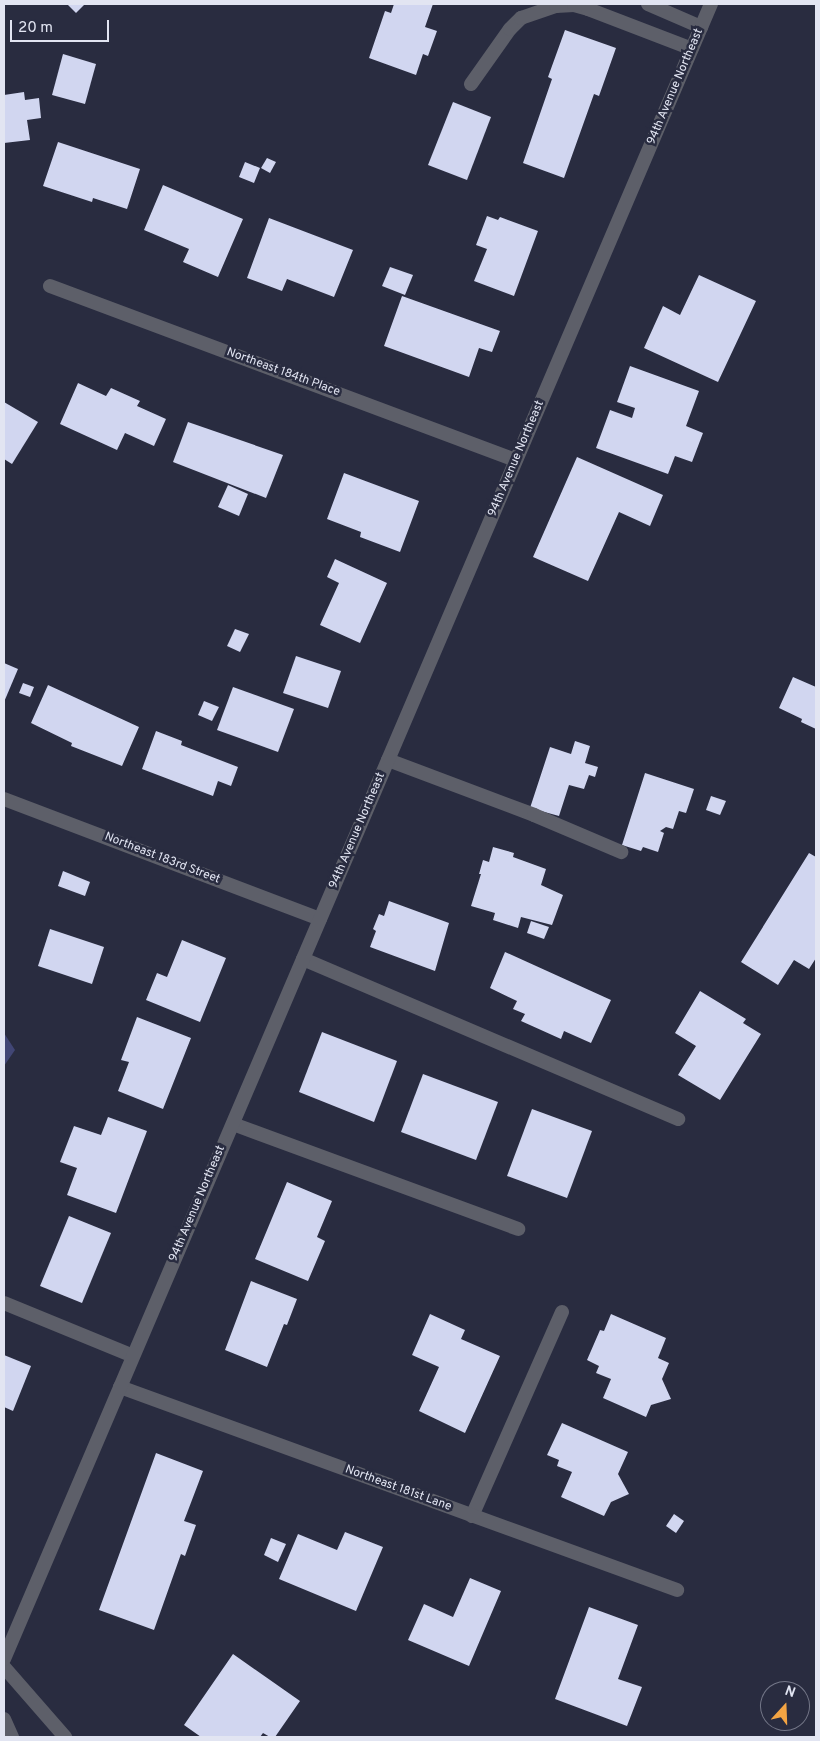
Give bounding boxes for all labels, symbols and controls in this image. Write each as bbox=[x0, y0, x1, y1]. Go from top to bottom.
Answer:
scale bar bbox=[12, 10, 111, 42]
text: 20 m bbox=[18, 19, 53, 38]
street label: 94th Avenue Northeast bbox=[645, 26, 707, 148]
street label: Northeast 184th Place bbox=[224, 346, 342, 400]
street label: 94th Avenue Northeast bbox=[486, 398, 548, 520]
street label: 94th Avenue Northeast bbox=[327, 770, 389, 892]
street label: Northeast 183rd Street bbox=[102, 830, 222, 888]
street label: 94th Avenue Northeast bbox=[167, 1143, 229, 1265]
street label: Northeast 181st Lane bbox=[343, 1463, 453, 1515]
north arrow bbox=[760, 1681, 810, 1731]
text: N bbox=[782, 1683, 798, 1702]

